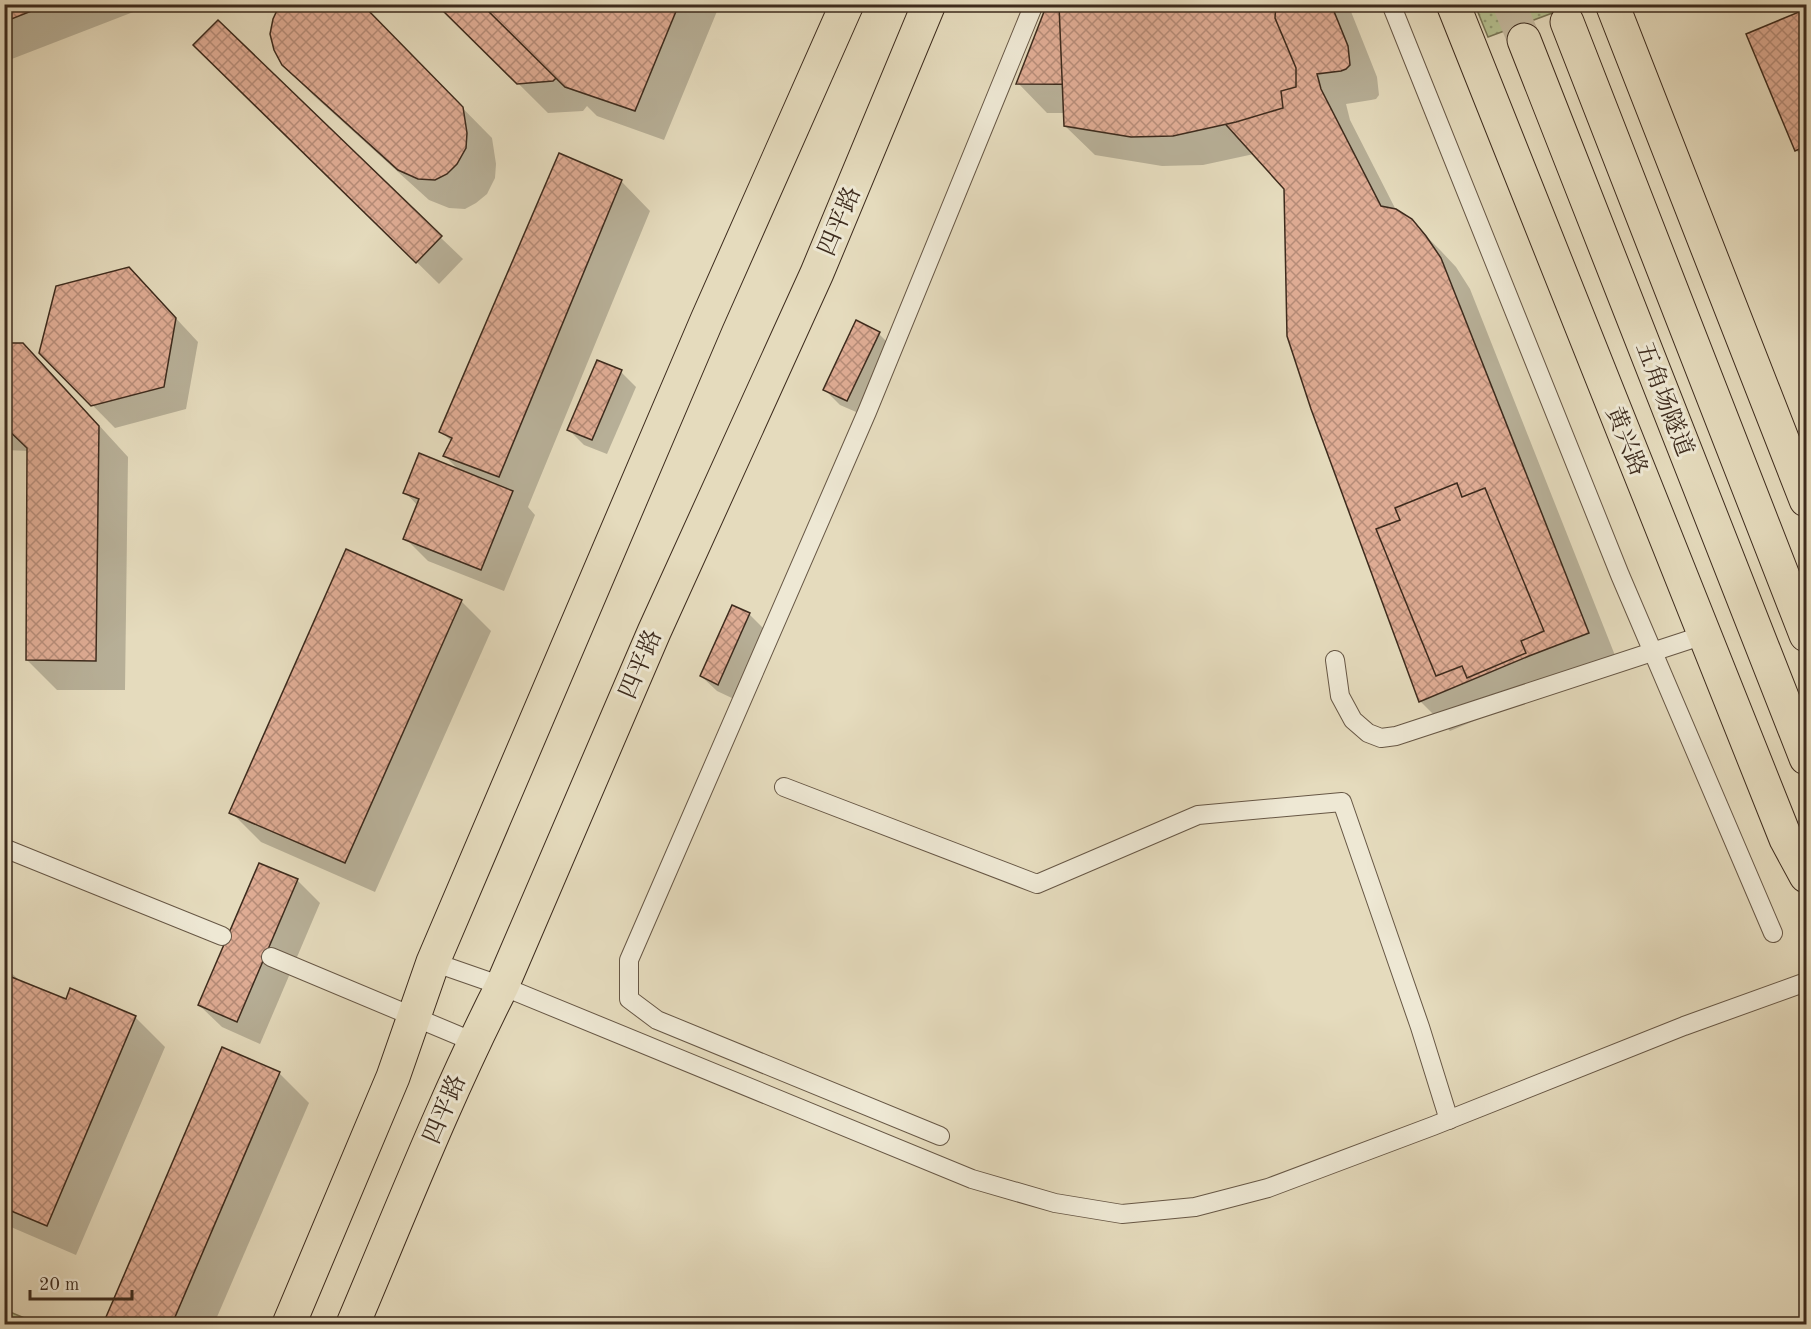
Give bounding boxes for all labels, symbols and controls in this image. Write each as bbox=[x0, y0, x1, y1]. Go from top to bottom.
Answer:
street label: 四平路 bbox=[813, 183, 866, 260]
street label: 五角场隧道 bbox=[1630, 338, 1699, 460]
street label: 黄兴路 bbox=[1601, 403, 1653, 480]
street label: 四平路 bbox=[614, 626, 667, 703]
street label: 四平路 bbox=[418, 1071, 471, 1148]
scale bar bbox=[30, 1263, 132, 1301]
text: 20 m bbox=[39, 1276, 79, 1294]

